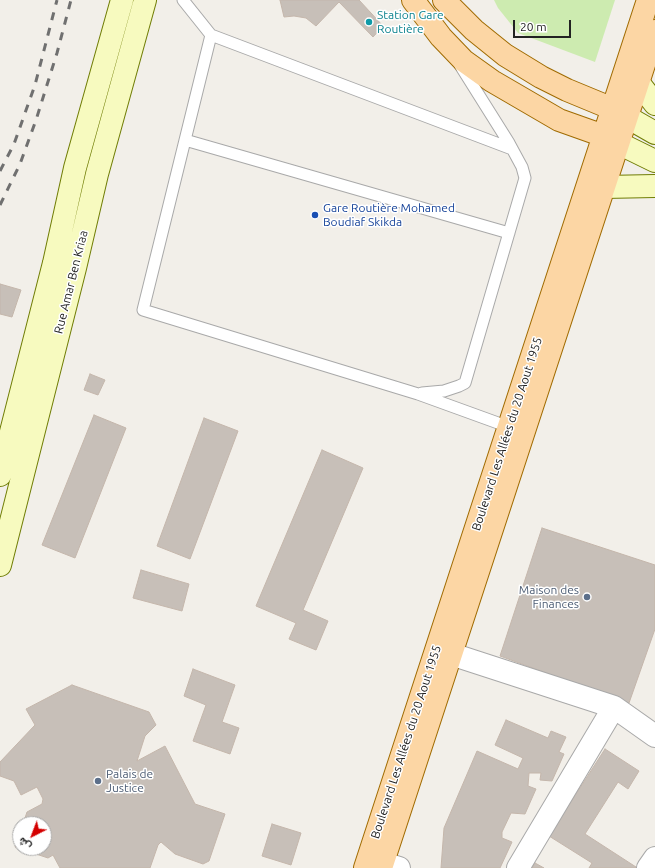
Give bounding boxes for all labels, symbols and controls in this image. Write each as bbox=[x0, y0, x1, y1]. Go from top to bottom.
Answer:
place label: Station Gare Routière bbox=[377, 8, 444, 36]
scale bar bbox=[515, 12, 573, 38]
marker: Station Gare Routière bbox=[364, 17, 374, 27]
text: 20 m bbox=[520, 20, 547, 33]
place label: Gare Routière Mohamed Boudiaf Skikda bbox=[323, 201, 455, 229]
marker: Gare Routière Mohamed Boudiaf Skikda bbox=[310, 210, 320, 220]
street label: Rue Amar Ben Kriaa bbox=[51, 229, 91, 335]
street label: Boulevard Les Allées du 20 Aout 1955 bbox=[469, 335, 545, 533]
place label: Maison des Finances bbox=[519, 583, 579, 611]
marker: Maison des Finances bbox=[582, 592, 592, 602]
street label: Boulevard Les Allées du 20 Aout 1955 bbox=[368, 643, 444, 841]
place label: Palais de Justice bbox=[106, 767, 153, 795]
marker: Palais de Justice bbox=[93, 776, 103, 786]
north arrow bbox=[12, 816, 52, 856]
text: ش bbox=[16, 835, 34, 853]

